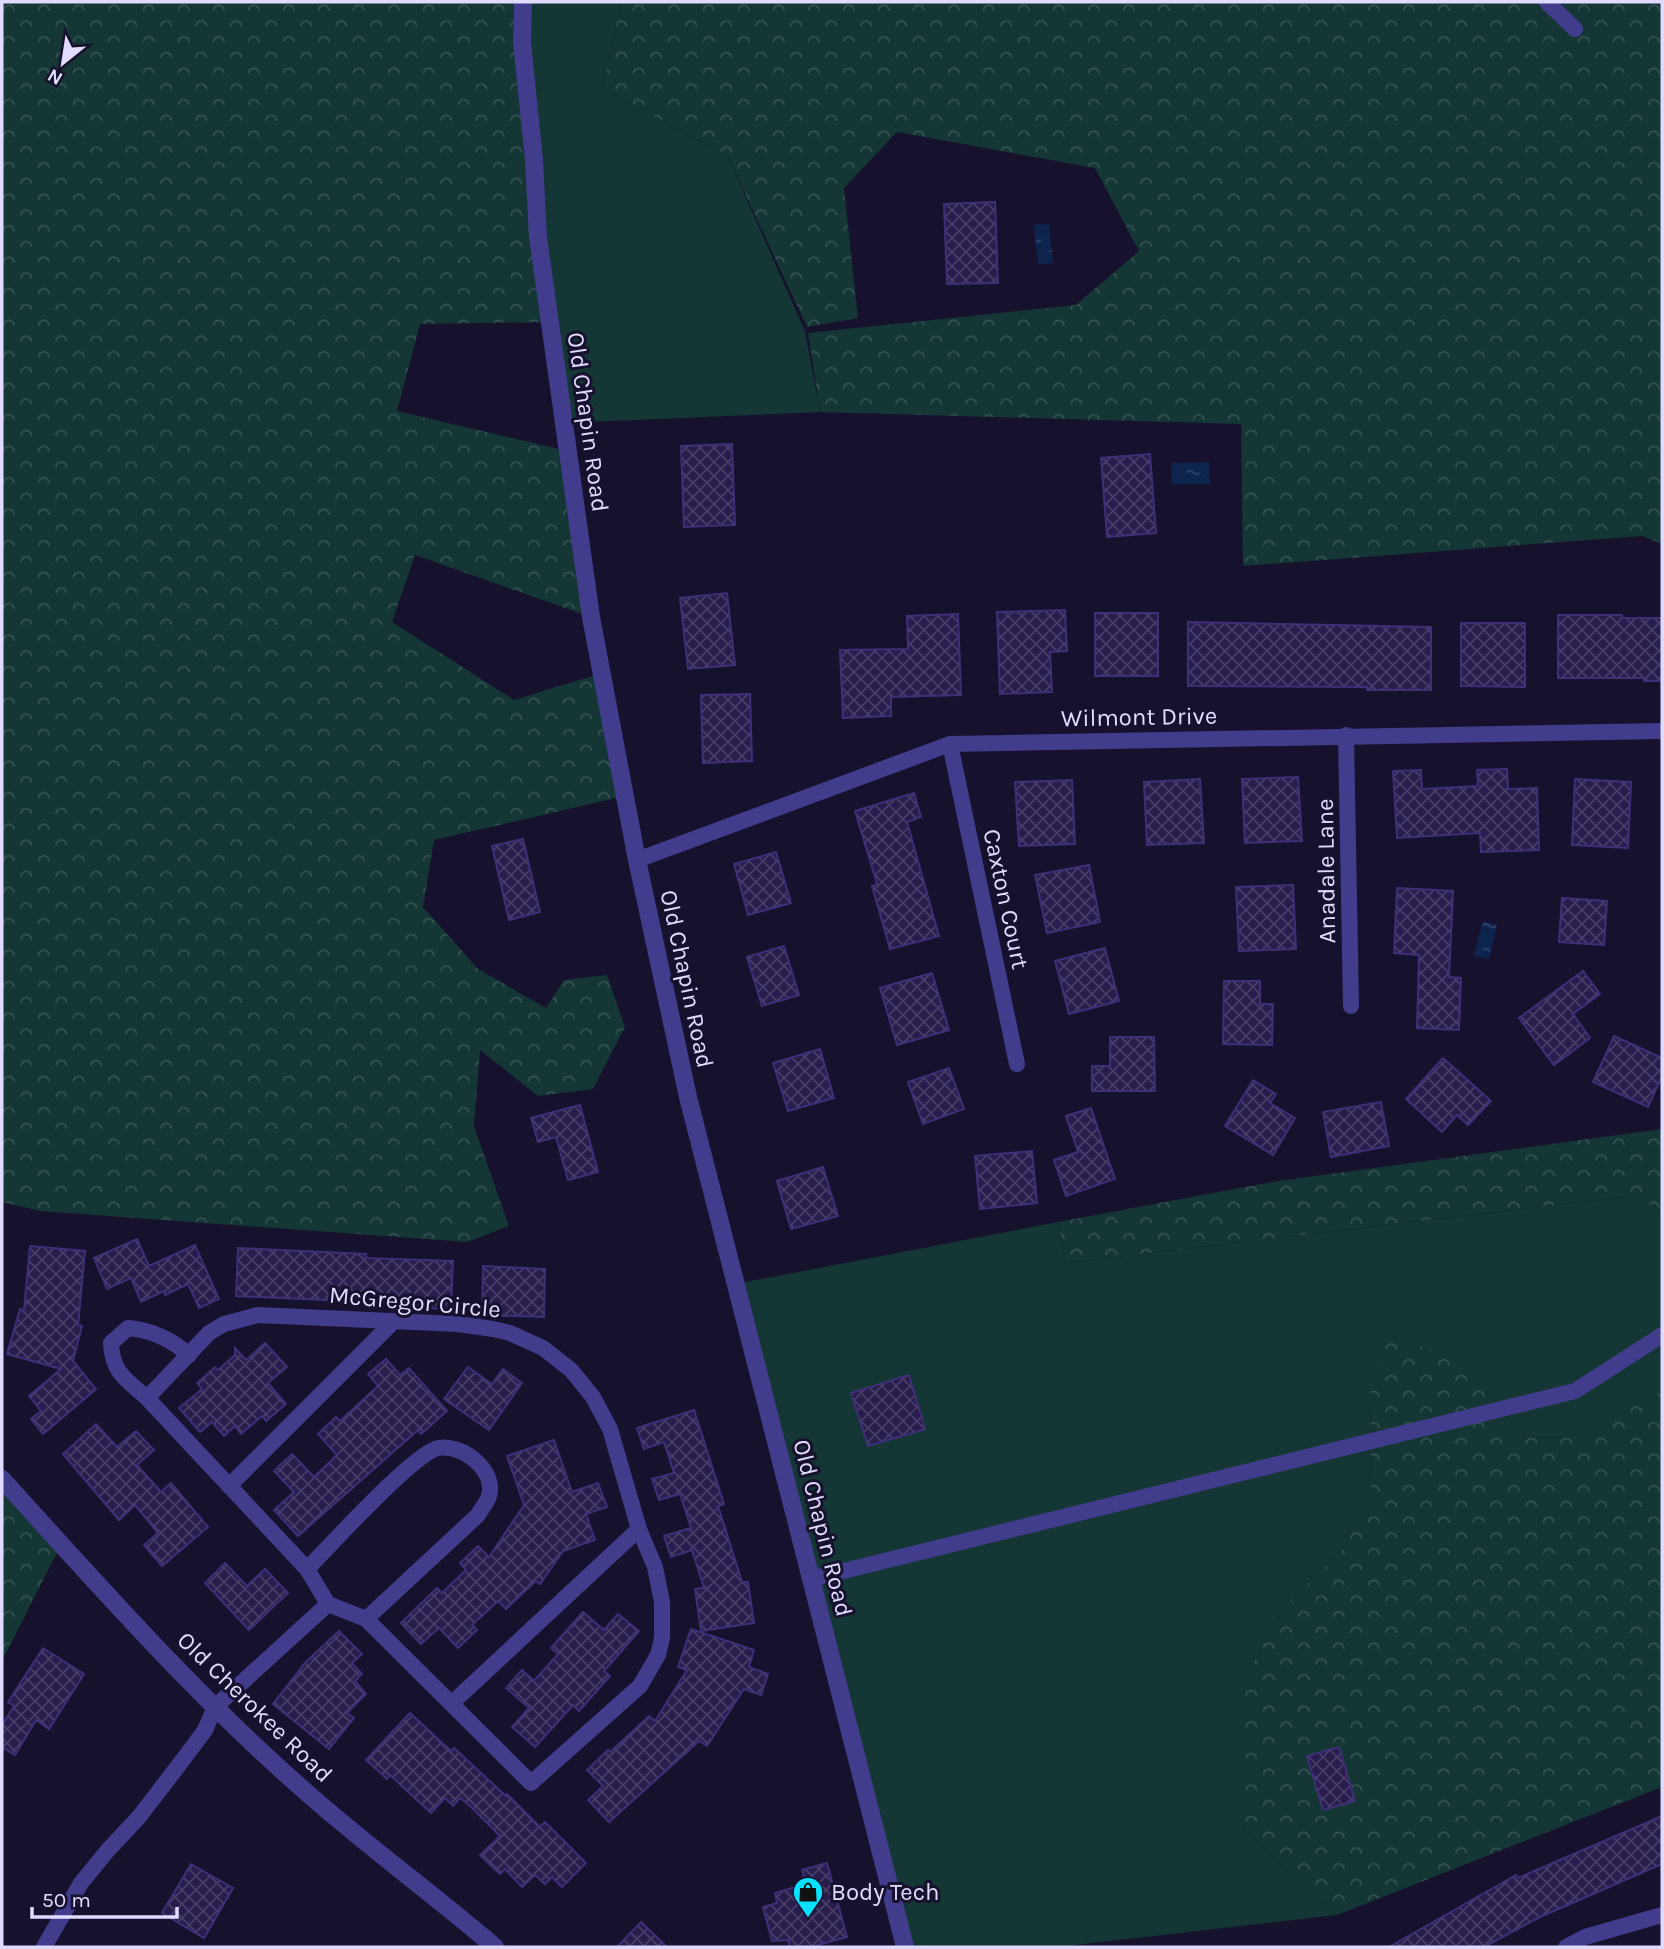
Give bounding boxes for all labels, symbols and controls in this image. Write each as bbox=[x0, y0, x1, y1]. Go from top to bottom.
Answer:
north arrow bbox=[28, 28, 98, 98]
text: N bbox=[44, 64, 66, 90]
street label: Old Chapin Road bbox=[562, 330, 614, 514]
street label: Wilmont Drive bbox=[1061, 702, 1217, 732]
street label: Anadale Lane bbox=[1311, 798, 1341, 944]
street label: Caxton Court bbox=[977, 826, 1035, 972]
street label: Old Chapin Road bbox=[654, 887, 720, 1071]
street label: McGregor Circle bbox=[328, 1281, 502, 1323]
street label: Old Chapin Road bbox=[788, 1437, 858, 1619]
street label: Old Cherokee Road bbox=[172, 1626, 338, 1788]
shop icon: Body Tech bbox=[791, 1875, 825, 1919]
scale bar bbox=[32, 1876, 177, 1920]
place label: Body Tech bbox=[831, 1878, 940, 1906]
text: 50 m bbox=[42, 1888, 91, 1912]

